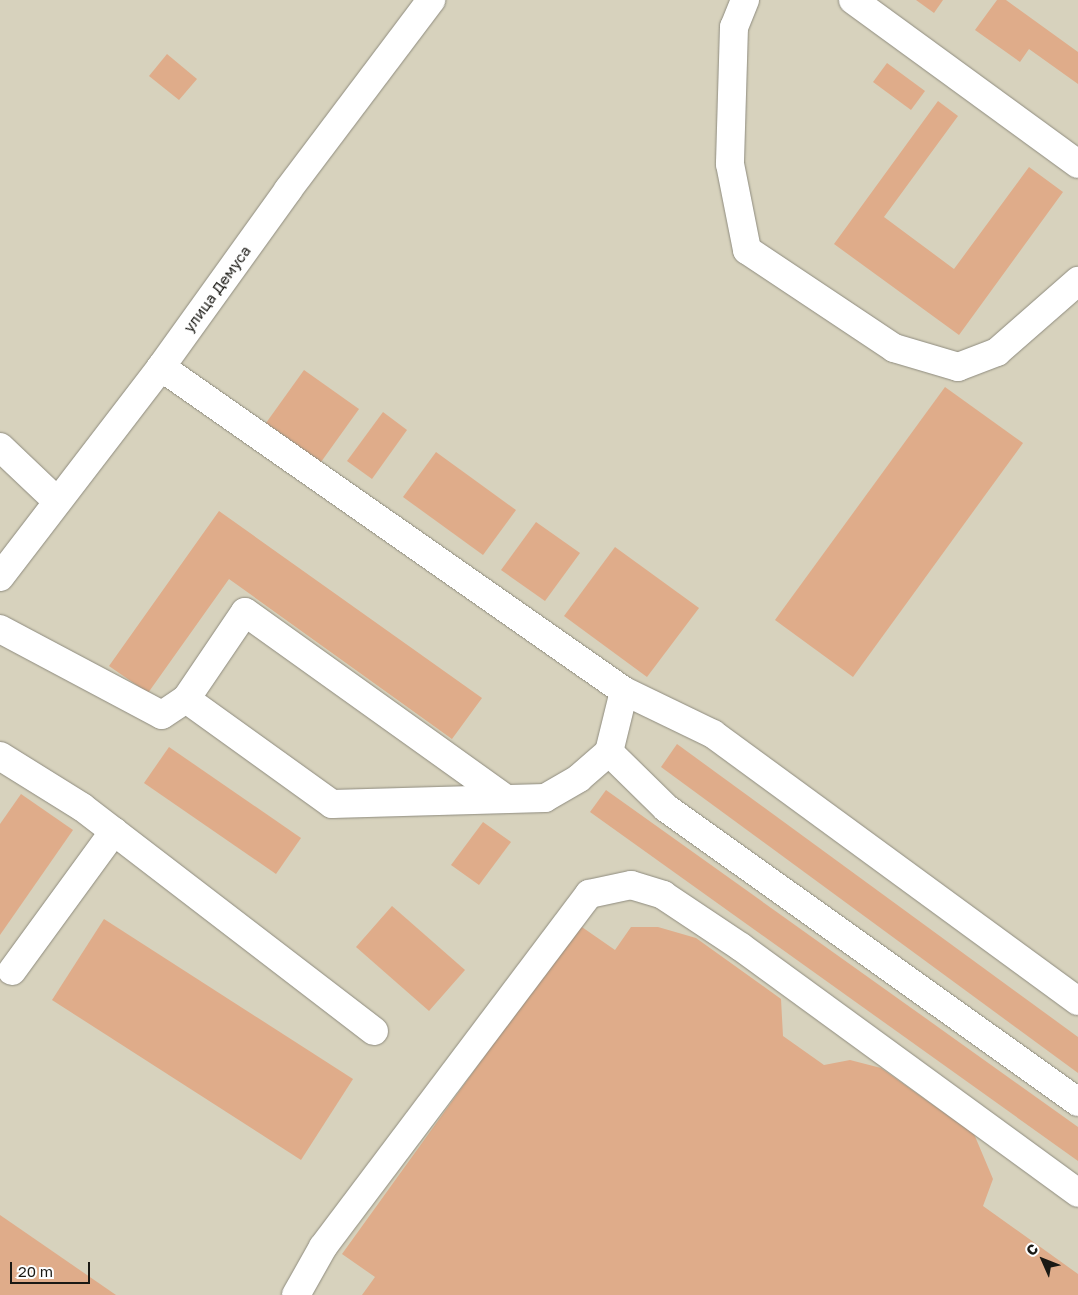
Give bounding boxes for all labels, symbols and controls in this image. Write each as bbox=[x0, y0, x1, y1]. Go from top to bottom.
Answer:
street label: улица Демуса bbox=[180, 242, 254, 336]
north arrow bbox=[1018, 1235, 1068, 1285]
text: С bbox=[1022, 1240, 1041, 1259]
scale bar bbox=[12, 1252, 92, 1284]
text: 20 m bbox=[18, 1262, 53, 1280]

